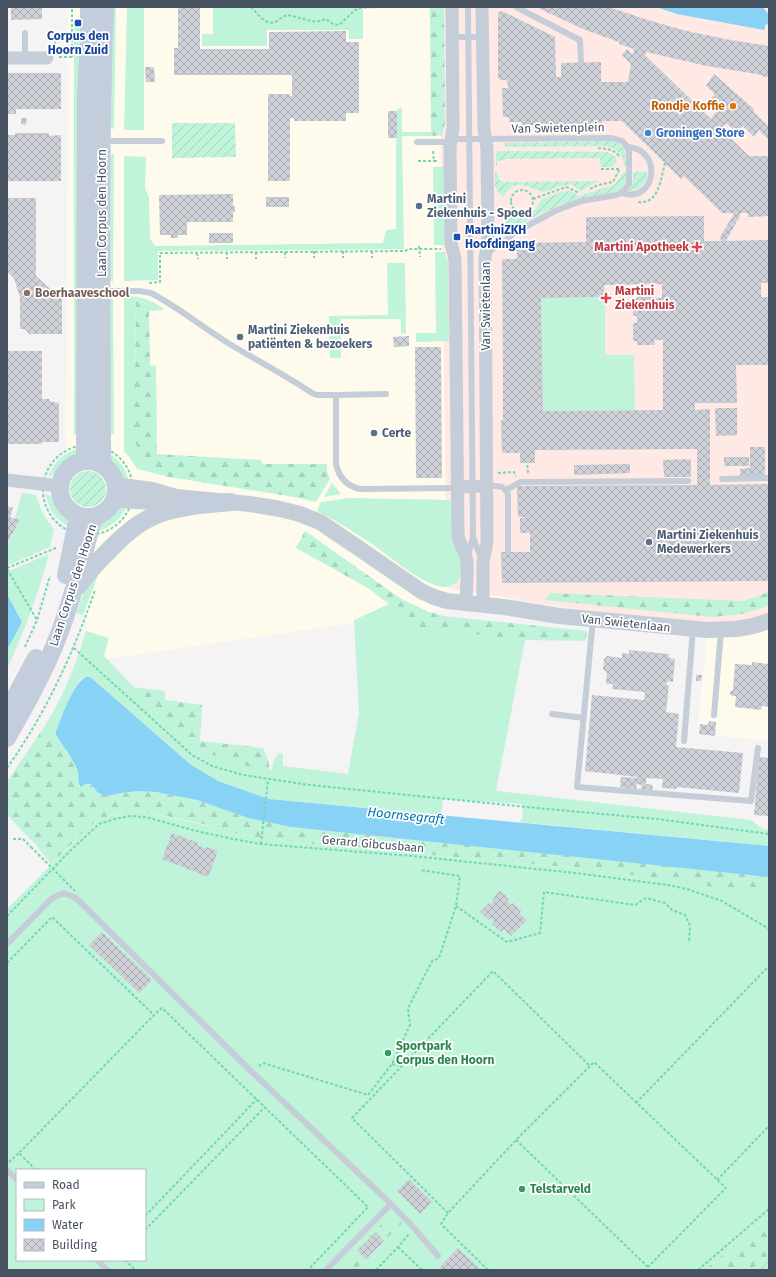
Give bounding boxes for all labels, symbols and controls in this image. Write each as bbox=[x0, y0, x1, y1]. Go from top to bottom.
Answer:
marker: Corpus den Hoorn Zuid bbox=[73, 18, 83, 28]
place label: Corpus den Hoorn Zuid bbox=[47, 29, 109, 57]
place label: Rondje Koffie bbox=[651, 99, 725, 113]
marker: Rondje Koffie bbox=[728, 101, 738, 111]
street label: Van Swietenplein bbox=[511, 120, 605, 136]
place label: Groningen Store bbox=[656, 126, 745, 140]
marker: Groningen Store bbox=[643, 128, 653, 138]
street label: Laan Corpus den Hoorn bbox=[95, 149, 109, 277]
place label: Martini Ziekenhuis - Spoed bbox=[427, 192, 532, 220]
marker: Martini Ziekenhuis - Spoed bbox=[414, 201, 424, 211]
place label: MartiniZKH Hoofdingang bbox=[465, 223, 536, 251]
marker: MartiniZKH Hoofdingang bbox=[452, 232, 462, 242]
place label: Martini Apotheek bbox=[594, 240, 689, 254]
marker: Martini Apotheek bbox=[692, 242, 702, 252]
street label: Van Swietenlaan bbox=[479, 261, 493, 351]
place label: Martini Ziekenhuis bbox=[615, 284, 675, 312]
place label: Boerhaaveschool bbox=[35, 286, 130, 300]
marker: Boerhaaveschool bbox=[22, 288, 32, 298]
marker: Martini Ziekenhuis bbox=[600, 292, 612, 304]
place label: Martini Ziekenhuis patiënten & bezoekers bbox=[248, 323, 372, 351]
marker: Martini Ziekenhuis patiënten & bezoekers bbox=[235, 332, 245, 342]
place label: Certe bbox=[382, 426, 412, 440]
marker: Certe bbox=[369, 428, 379, 438]
street label: Laan Corpus den Hoorn bbox=[47, 522, 99, 648]
place label: Martini Ziekenhuis Medewerkers bbox=[657, 528, 759, 556]
marker: Martini Ziekenhuis Medewerkers bbox=[644, 537, 654, 547]
street label: Van Swietenlaan bbox=[581, 611, 671, 635]
water label: Hoornsegraft bbox=[367, 804, 446, 827]
street label: Gerard Gibcusbaan bbox=[321, 833, 425, 855]
place label: Sportpark Corpus den Hoorn bbox=[396, 1039, 495, 1067]
marker: Sportpark Corpus den Hoorn bbox=[383, 1048, 393, 1058]
legend bbox=[16, 1169, 146, 1261]
text: Road bbox=[52, 1178, 80, 1192]
place label: Telstarveld bbox=[530, 1182, 591, 1196]
marker: Telstarveld bbox=[517, 1184, 527, 1194]
text: Park bbox=[52, 1198, 76, 1212]
text: Water bbox=[52, 1218, 84, 1232]
text: Building bbox=[52, 1238, 98, 1252]

